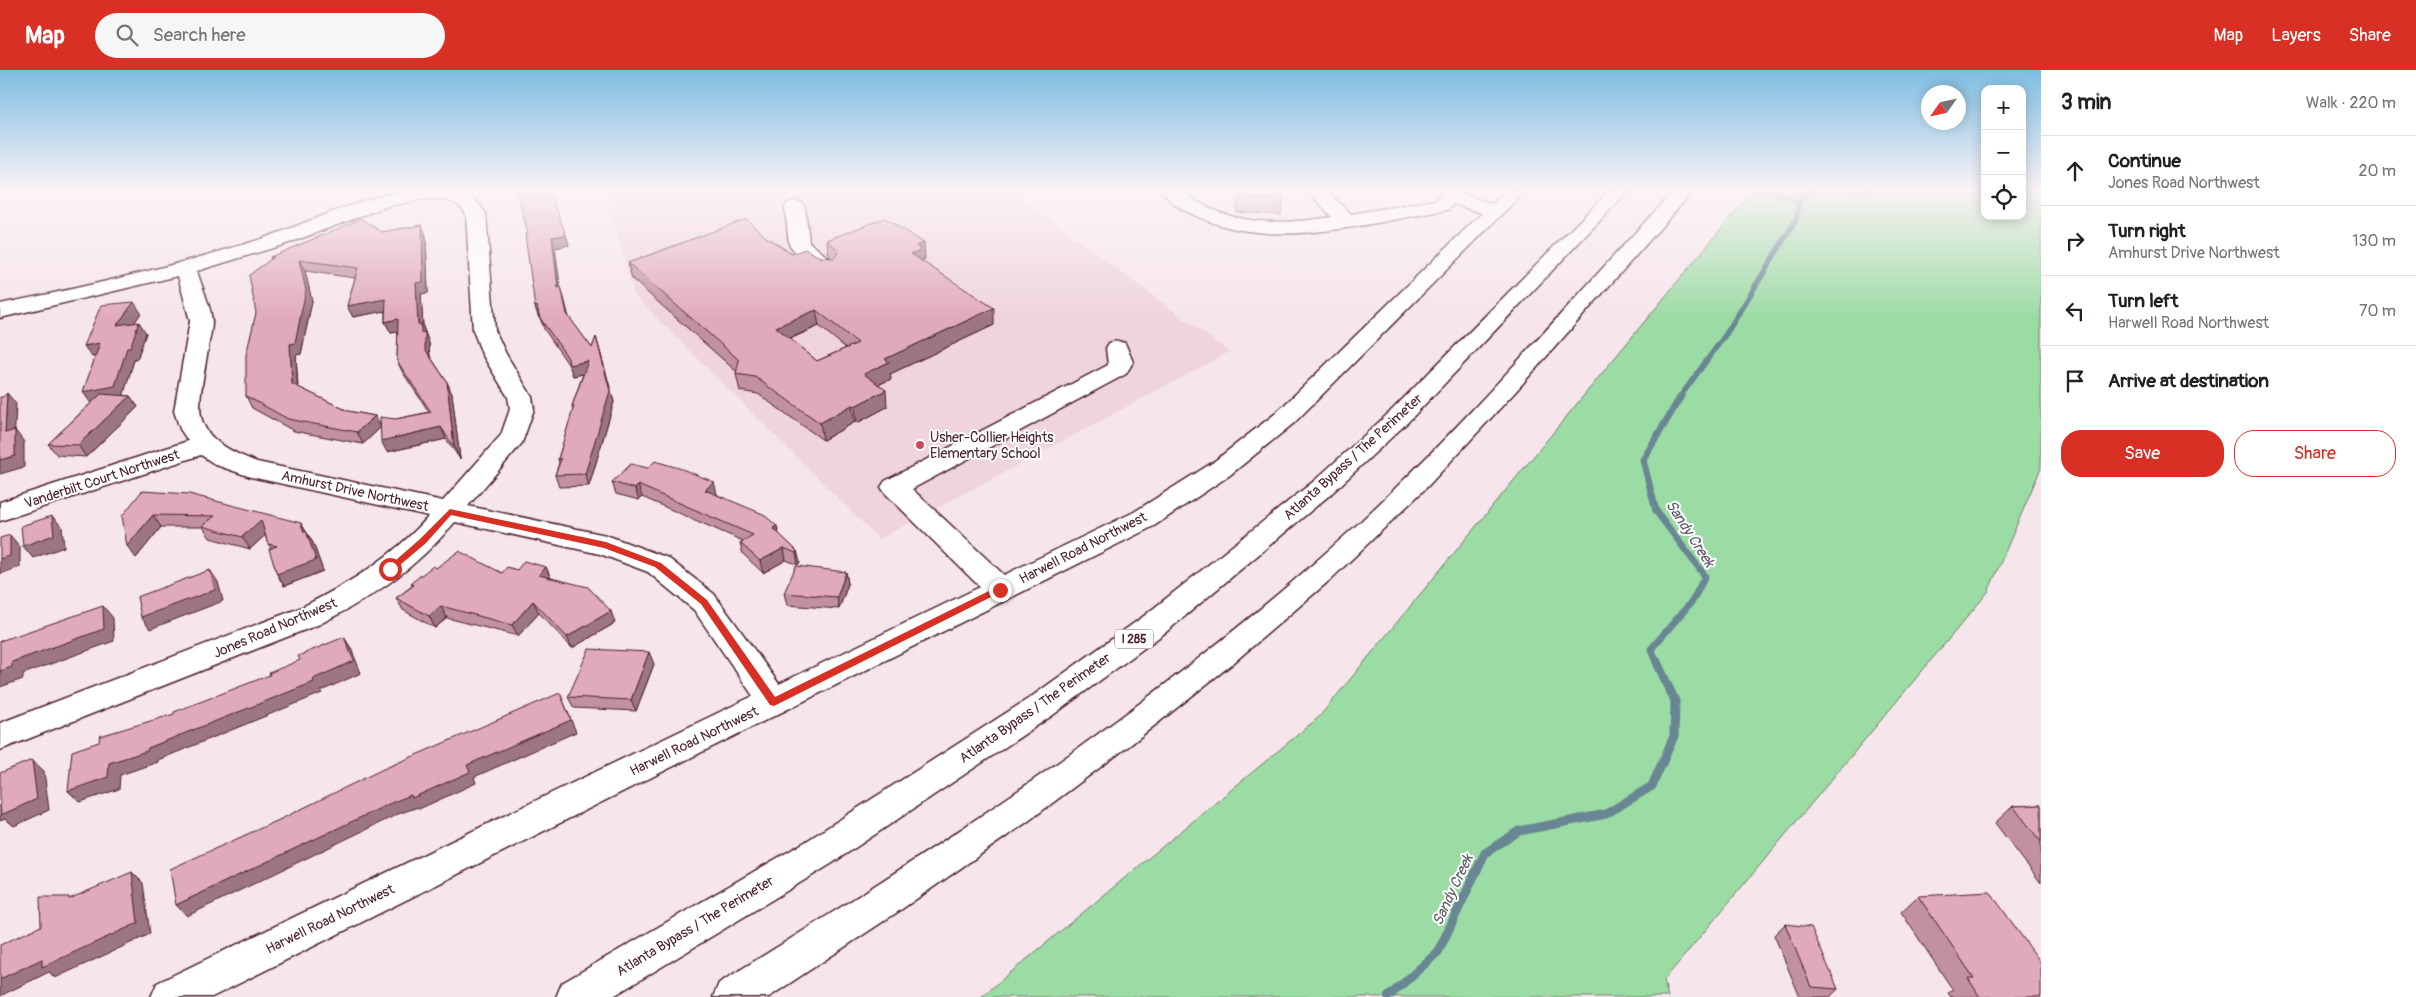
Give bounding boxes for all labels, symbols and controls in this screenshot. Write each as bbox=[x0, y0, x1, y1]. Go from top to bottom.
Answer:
search box bbox=[95, 13, 445, 58]
text: Map bbox=[25, 21, 65, 50]
icon: search bbox=[113, 21, 141, 49]
text: Search here bbox=[153, 23, 246, 47]
text: Map bbox=[2214, 24, 2243, 47]
text: Layers bbox=[2271, 24, 2321, 47]
text: Share bbox=[2349, 24, 2391, 47]
north arrow bbox=[1921, 85, 1966, 130]
map controls bbox=[1981, 85, 2026, 220]
button: + bbox=[1981, 85, 2026, 130]
text: 3 min bbox=[2061, 89, 2111, 116]
text: Walk · 220 m bbox=[2306, 93, 2396, 113]
button: − bbox=[1981, 130, 2026, 175]
text: Continue bbox=[2108, 149, 2181, 173]
icon: ahead bbox=[2061, 157, 2089, 185]
text: 20 m bbox=[2358, 161, 2396, 181]
text: Jones Road Northwest bbox=[2108, 173, 2260, 193]
button: locate bbox=[1981, 175, 2026, 220]
text: Turn right bbox=[2108, 219, 2186, 243]
icon: right bbox=[2061, 227, 2089, 255]
text: 130 m bbox=[2352, 231, 2396, 251]
text: Amhurst Drive Northwest bbox=[2108, 243, 2280, 263]
text: Turn left bbox=[2108, 289, 2178, 313]
icon: left bbox=[2061, 297, 2089, 325]
text: 70 m bbox=[2359, 301, 2396, 321]
text: Harwell Road Northwest bbox=[2108, 313, 2269, 333]
icon: arrive bbox=[2061, 367, 2089, 395]
text: Arrive at destination bbox=[2108, 369, 2269, 393]
street label: Atlanta Bypass / The Perimeter bbox=[1280, 390, 1426, 524]
place label: Usher-Collier Heights Elementary School bbox=[930, 429, 1054, 462]
button: Save bbox=[2061, 430, 2224, 477]
button: Share bbox=[2234, 430, 2396, 477]
marker: Usher-Collier Heights Elementary School bbox=[914, 439, 926, 451]
street label: Vanderbilt Court Northwest bbox=[22, 446, 182, 512]
street label: Amhurst Drive Northwest bbox=[280, 467, 431, 515]
water label: Sandy Creek bbox=[1661, 497, 1720, 573]
street label: Harwell Road Northwest bbox=[1016, 508, 1150, 588]
route start bbox=[379, 558, 402, 581]
route end bbox=[989, 579, 1012, 602]
street label: Jones Road Northwest bbox=[211, 594, 340, 662]
road number: I 285 bbox=[1115, 630, 1153, 648]
street label: Atlanta Bypass / The Perimeter bbox=[956, 649, 1114, 767]
street label: Harwell Road Northwest bbox=[627, 702, 761, 780]
water label: Sandy Creek bbox=[1428, 850, 1478, 929]
street label: Atlanta Bypass / The Perimeter bbox=[613, 872, 777, 980]
street label: Harwell Road Northwest bbox=[263, 880, 397, 958]

